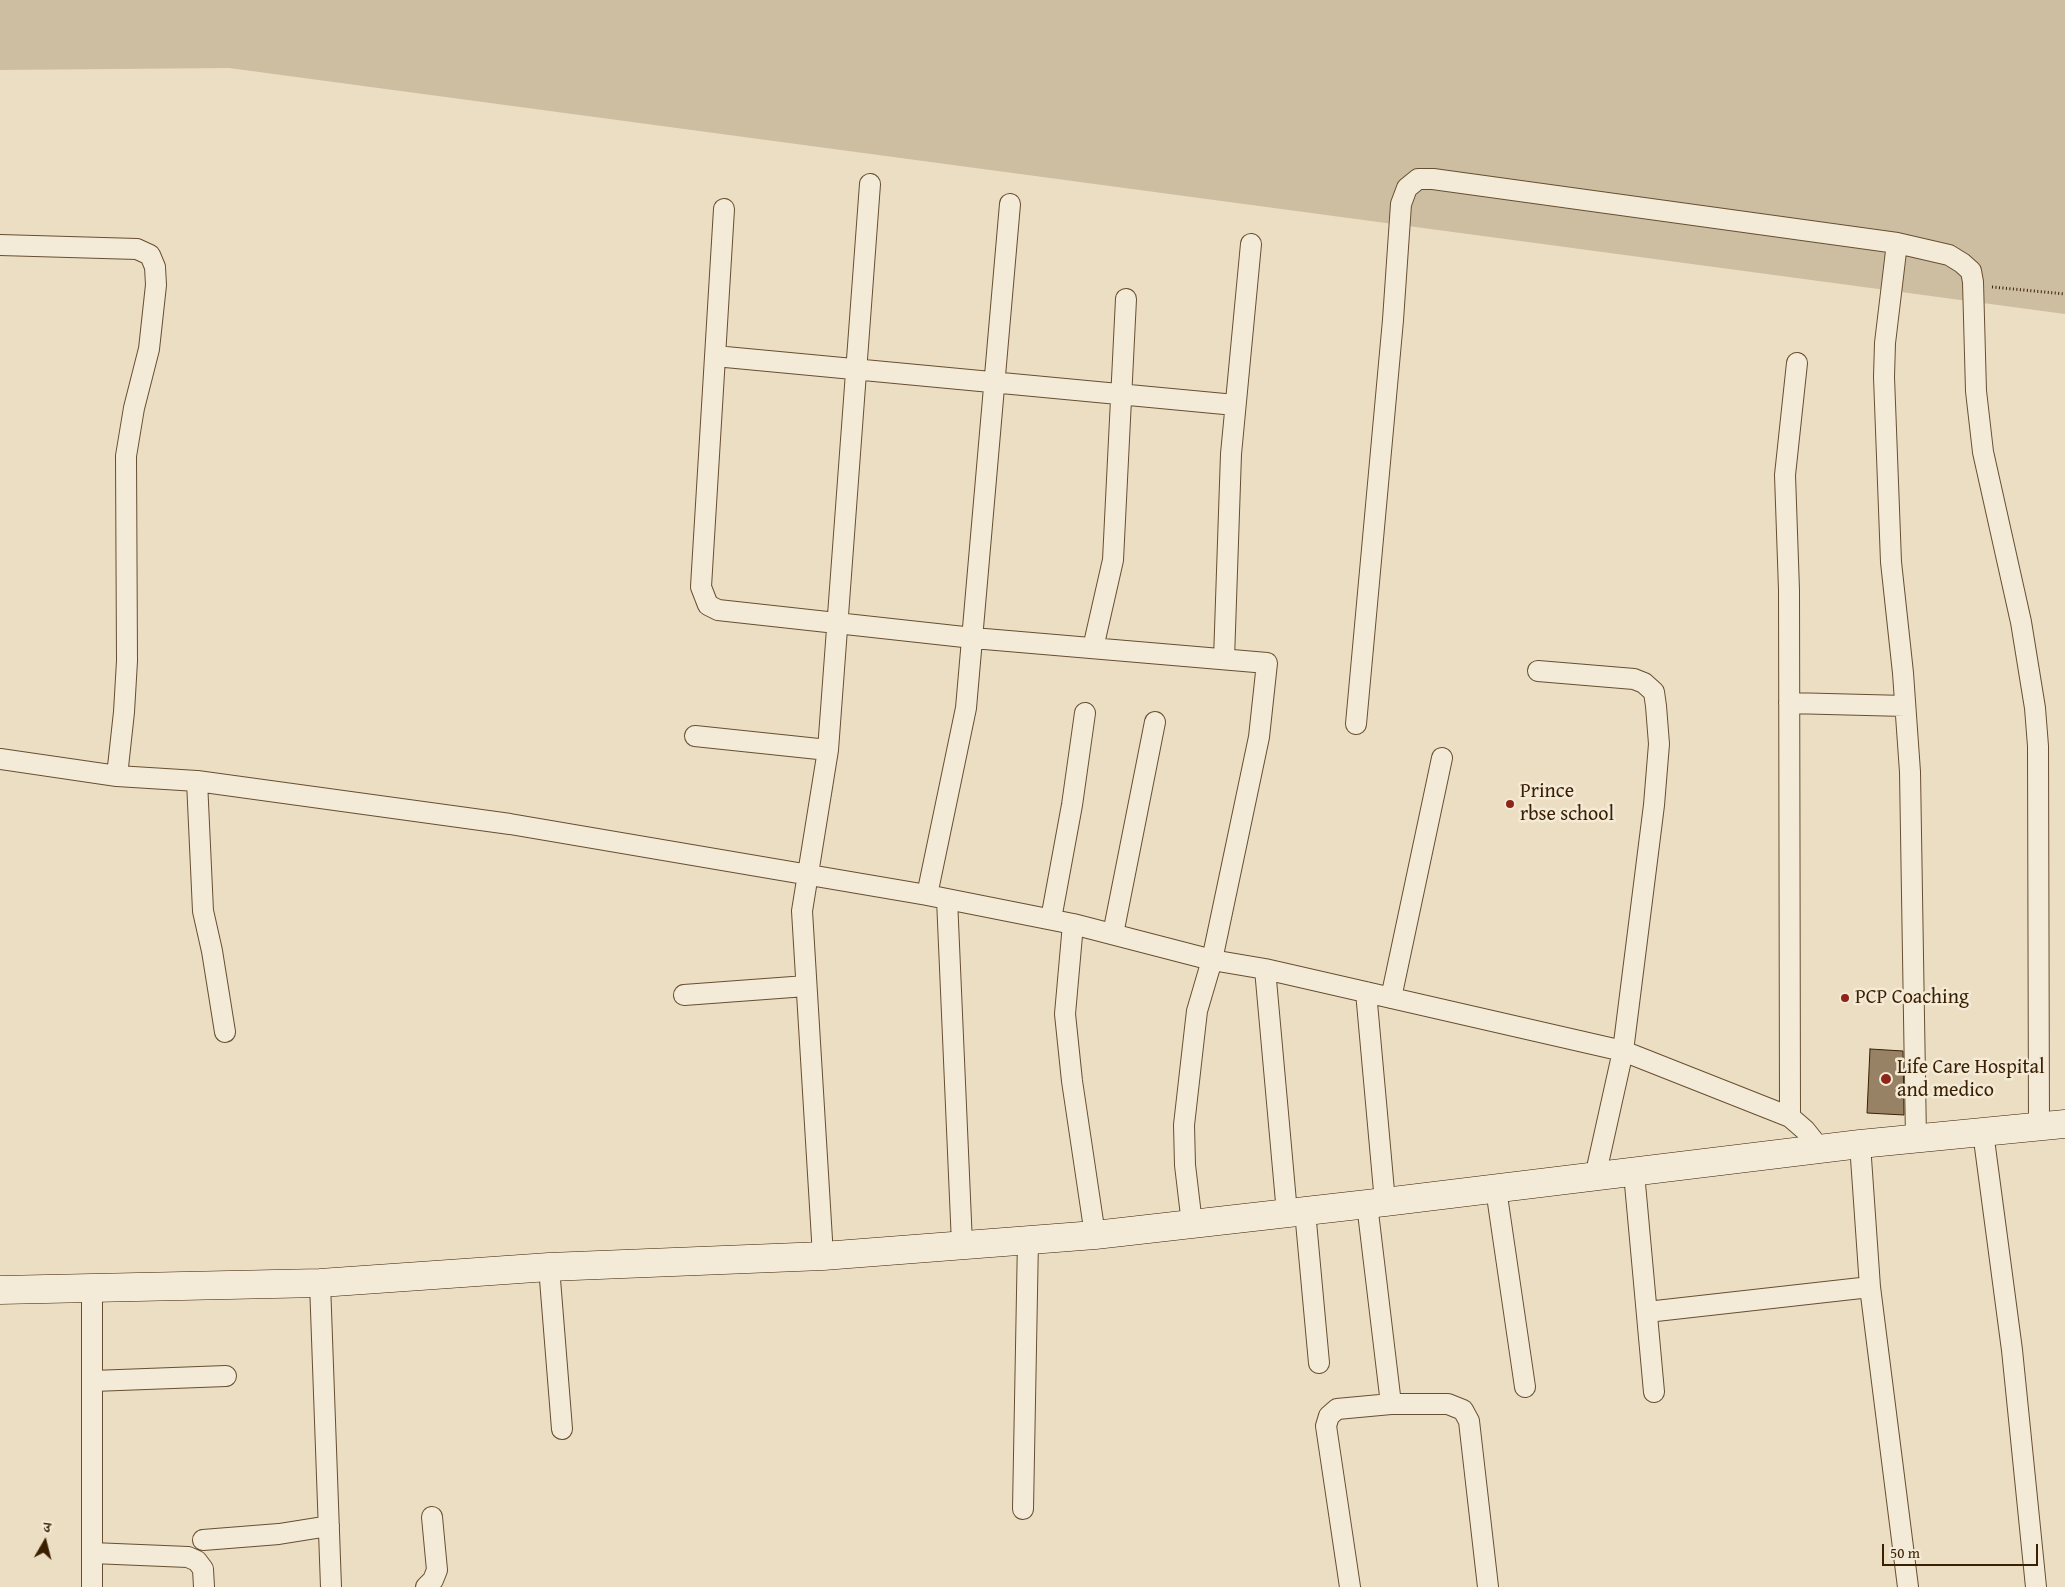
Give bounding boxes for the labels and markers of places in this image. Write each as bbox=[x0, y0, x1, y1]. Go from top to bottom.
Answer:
place label: Prince rbse school bbox=[1520, 780, 1614, 827]
marker: Prince rbse school bbox=[1504, 798, 1516, 810]
place label: PCP Coaching bbox=[1855, 986, 1969, 1010]
marker: PCP Coaching bbox=[1839, 992, 1851, 1004]
place label: Life Care Hospital and medico bbox=[1897, 1056, 2045, 1103]
marker: Life Care Hospital and medico bbox=[1879, 1072, 1893, 1086]

